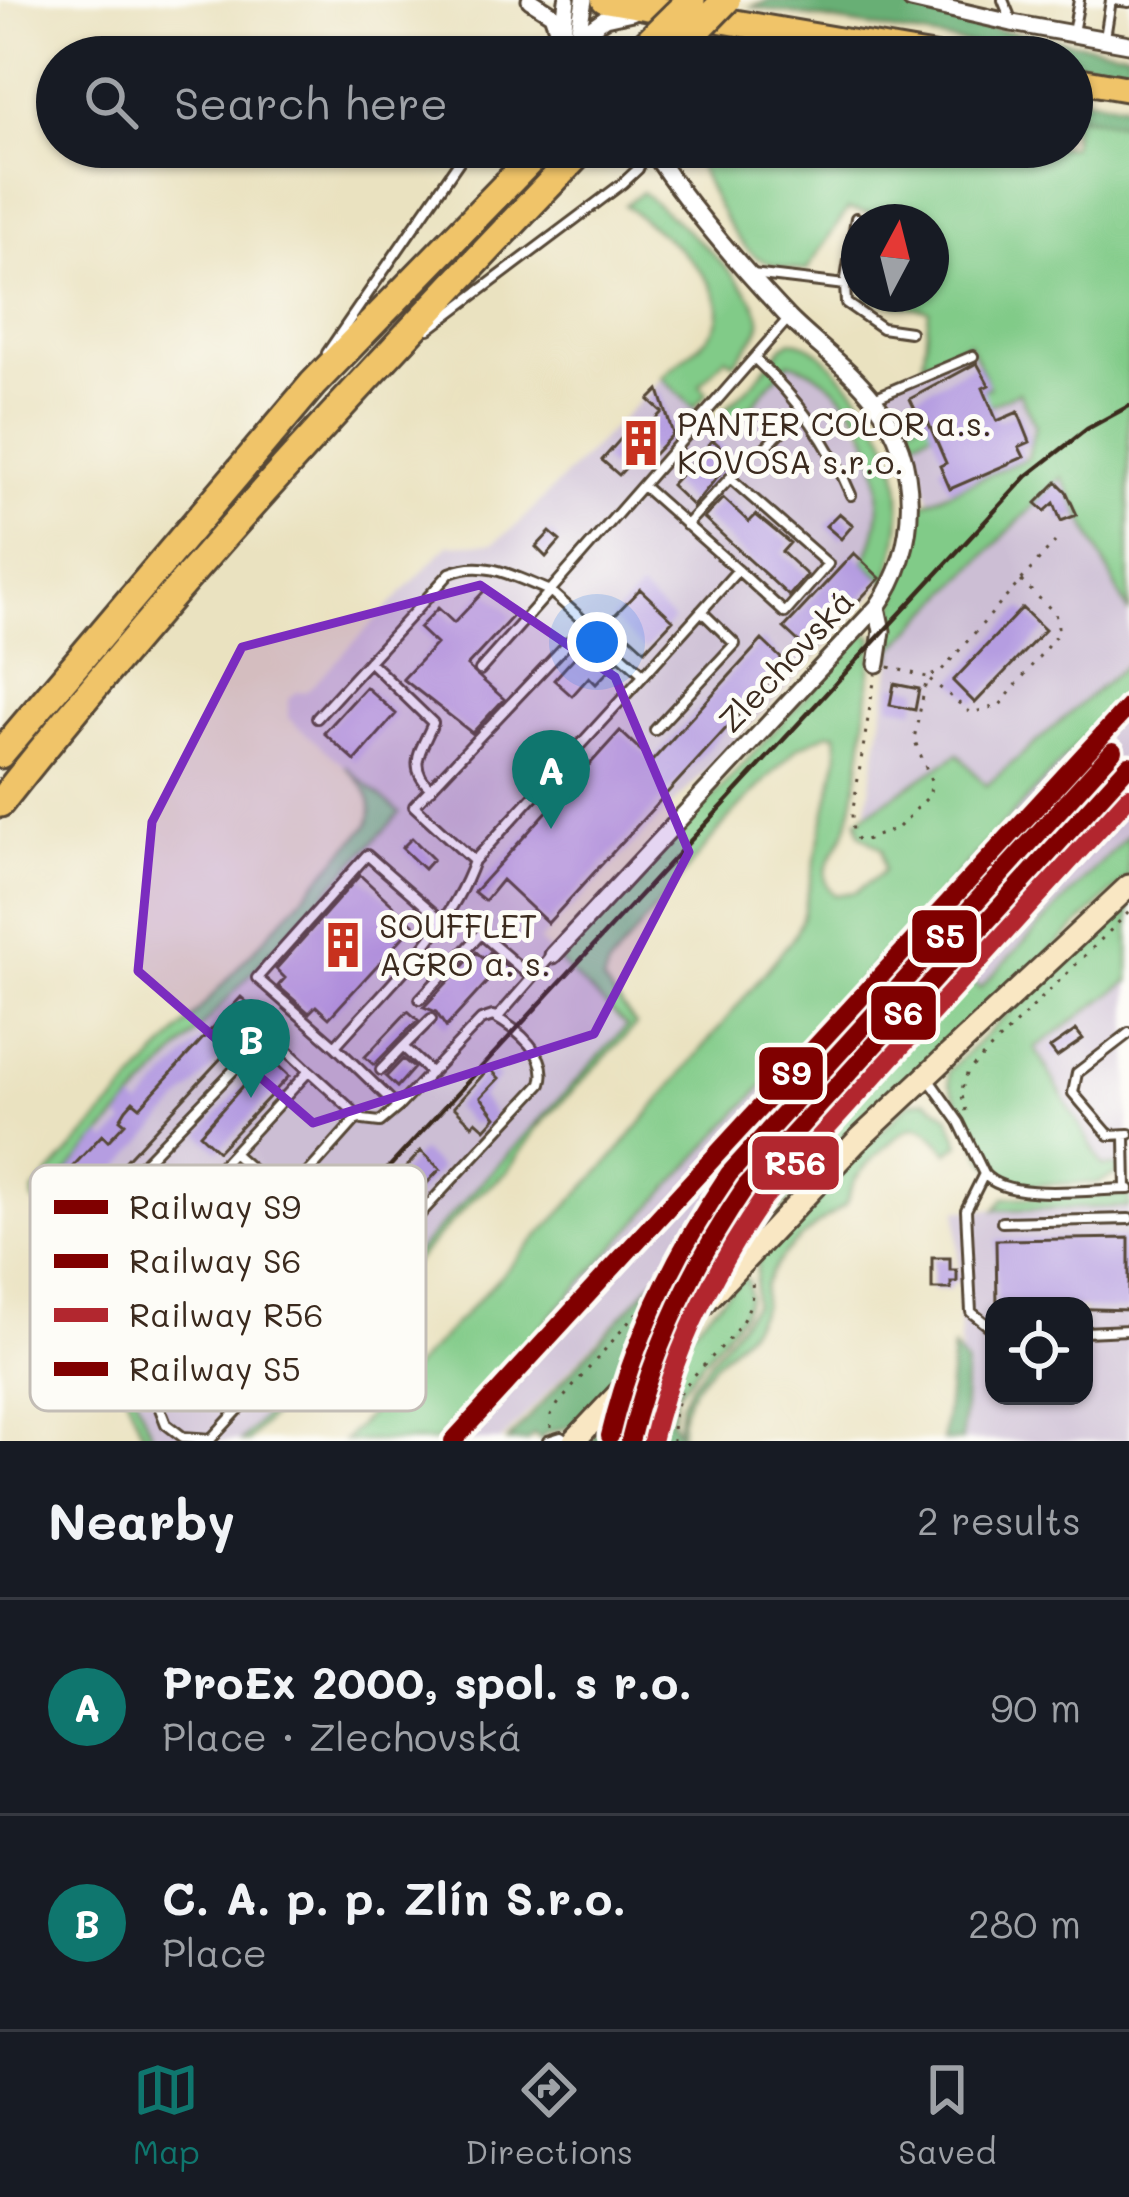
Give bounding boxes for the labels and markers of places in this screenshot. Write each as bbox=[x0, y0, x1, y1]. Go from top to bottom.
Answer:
place label: PANTER COLOR a.s. KOVOSA s.r.o. bbox=[677, 401, 992, 482]
building icon: PANTER COLOR a.s. KOVOSA s.r.o. bbox=[616, 418, 666, 468]
pin: A bbox=[512, 730, 590, 829]
place label: SOUFFLET AGRO a. s. bbox=[379, 903, 551, 984]
building icon: SOUFFLET AGRO a. s. bbox=[318, 920, 368, 970]
pin: B bbox=[212, 999, 290, 1098]

